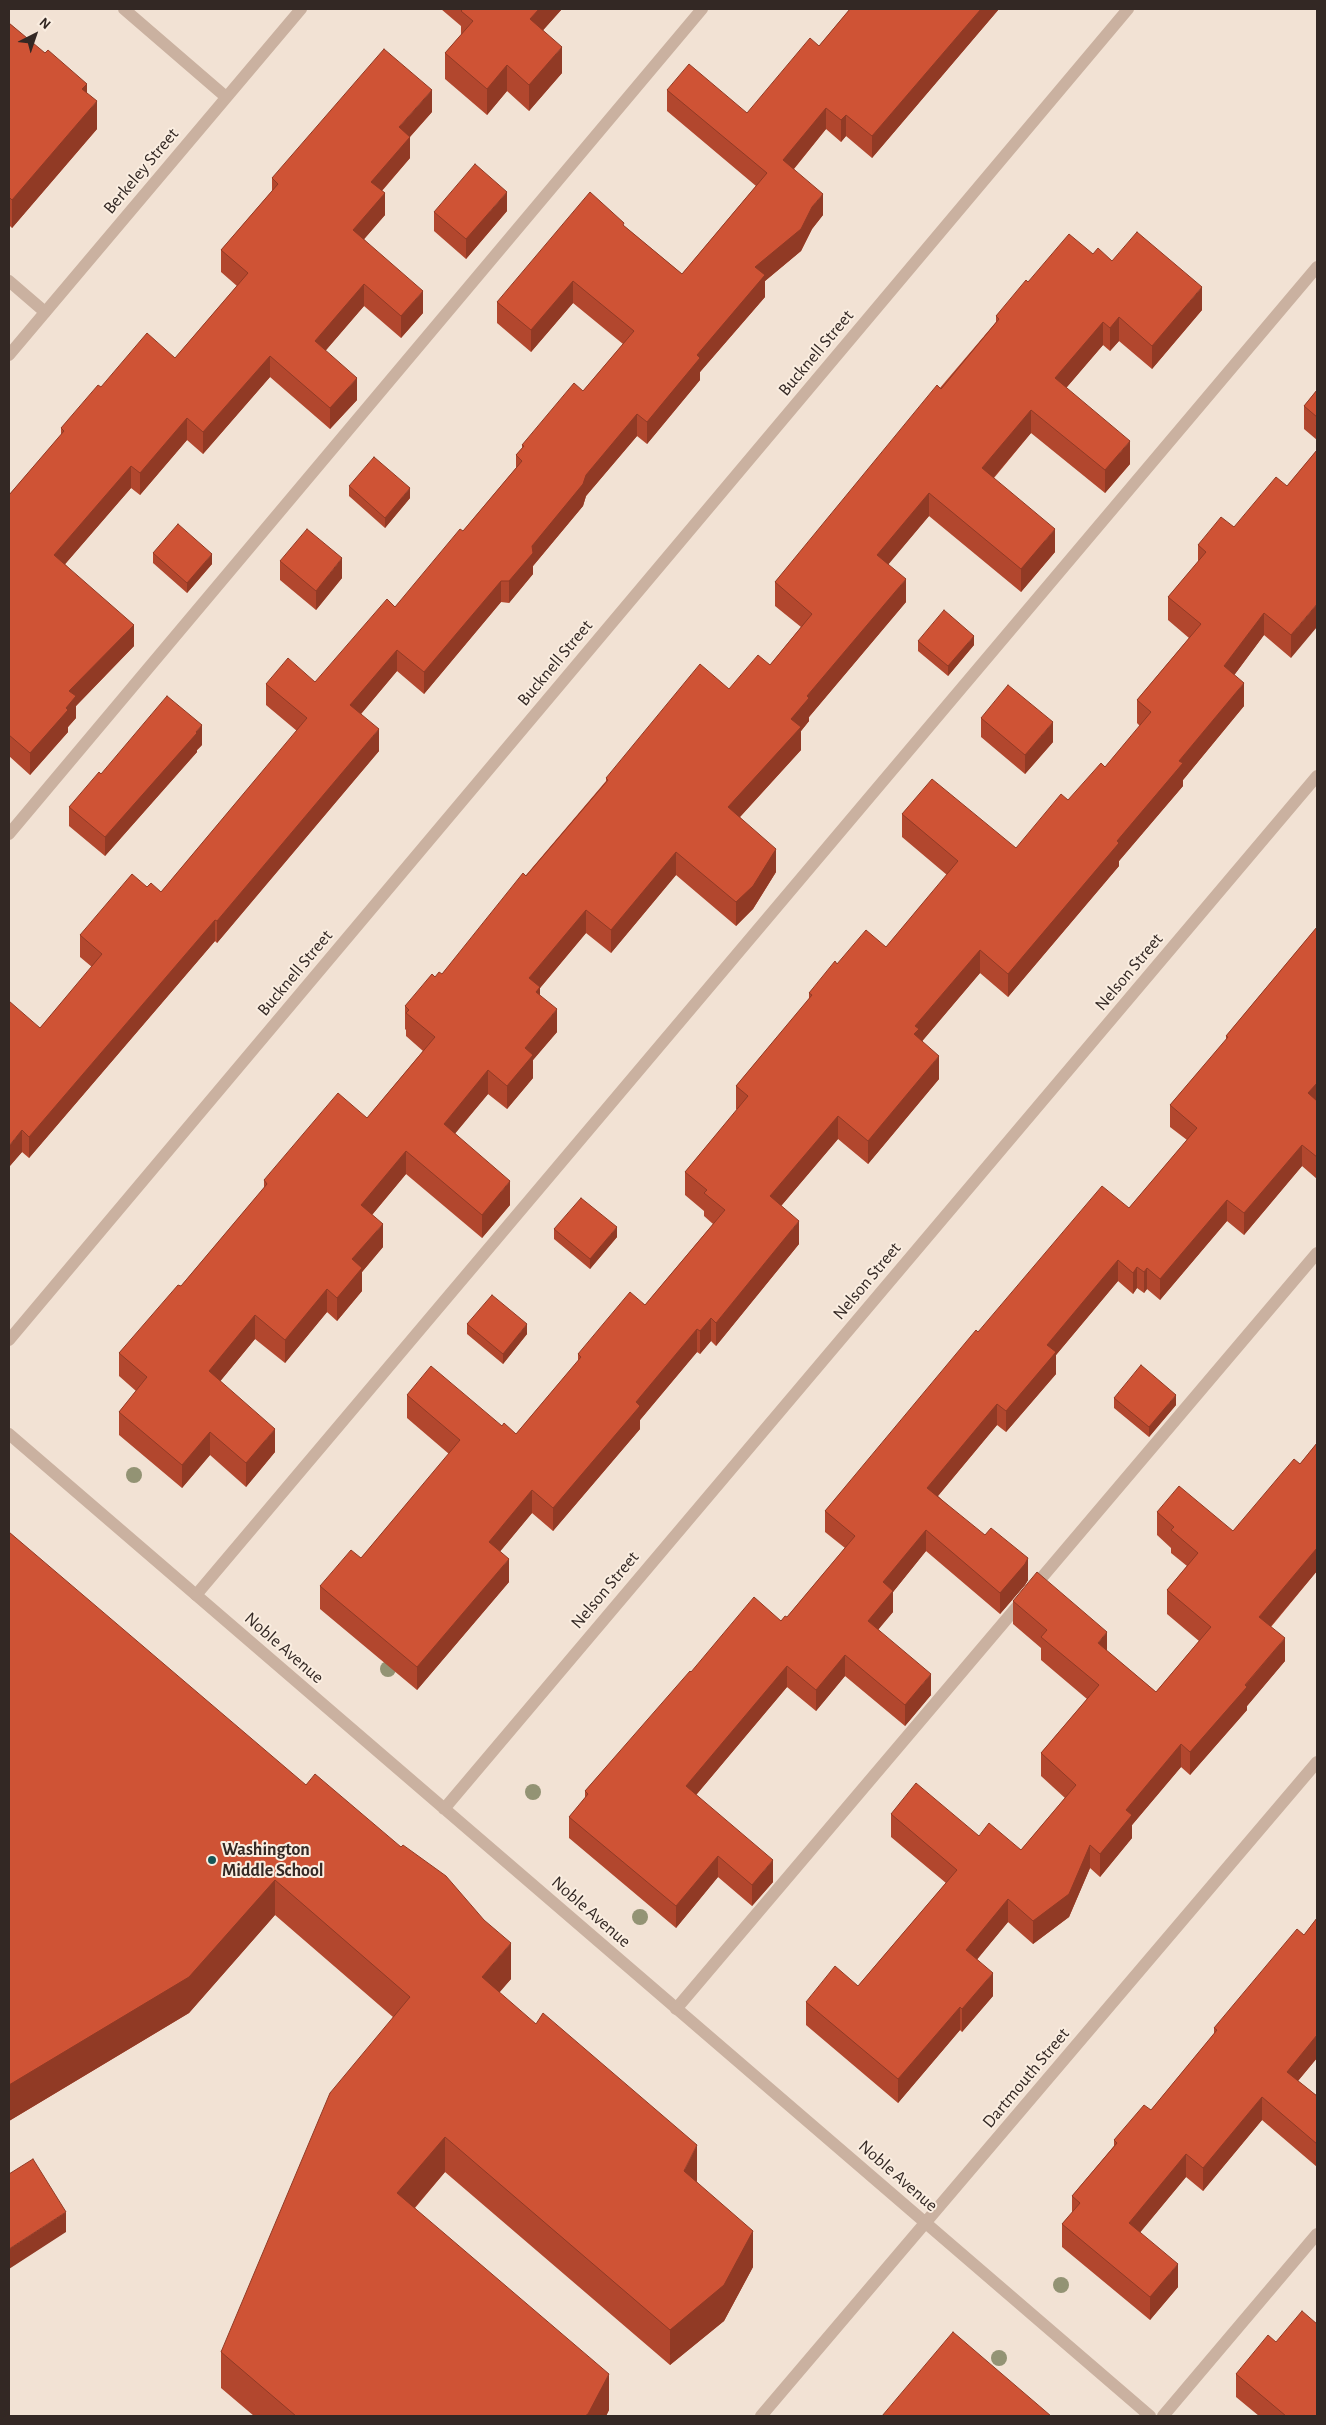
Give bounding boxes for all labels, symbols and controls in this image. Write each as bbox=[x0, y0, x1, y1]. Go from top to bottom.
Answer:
north arrow bbox=[10, 10, 60, 60]
text: N bbox=[37, 15, 53, 32]
street label: Berkeley Street bbox=[99, 124, 183, 218]
street label: Bucknell Street bbox=[774, 306, 858, 400]
street label: Bucknell Street bbox=[513, 616, 597, 710]
street label: Bucknell Street bbox=[253, 926, 337, 1020]
street label: Nelson Street bbox=[1090, 929, 1168, 1015]
street label: Nelson Street bbox=[828, 1238, 906, 1324]
street label: Nelson Street bbox=[566, 1547, 644, 1633]
street label: Noble Avenue bbox=[240, 1608, 328, 1688]
place label: Washington Middle School bbox=[222, 1839, 324, 1882]
marker: Washington Middle School bbox=[206, 1854, 218, 1866]
street label: Noble Avenue bbox=[547, 1872, 635, 1952]
street label: Dartmouth Street bbox=[978, 2023, 1074, 2133]
street label: Noble Avenue bbox=[854, 2136, 942, 2216]

